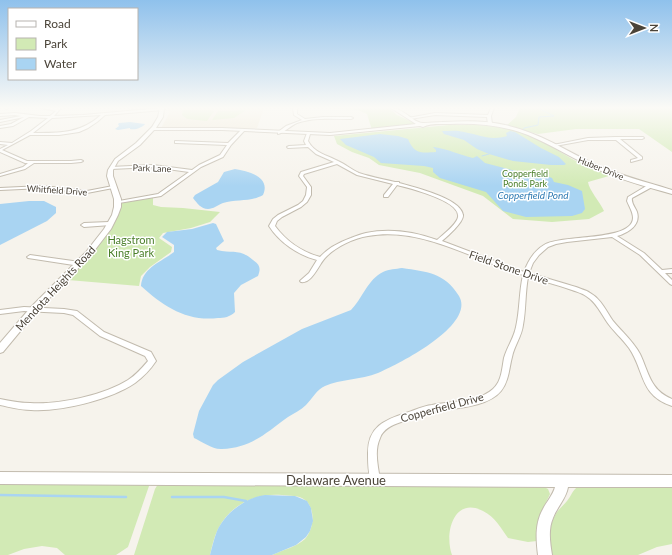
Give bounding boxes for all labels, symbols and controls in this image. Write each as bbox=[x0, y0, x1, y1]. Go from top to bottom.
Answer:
legend bbox=[8, 8, 138, 80]
north arrow bbox=[624, 8, 664, 48]
text: Road bbox=[44, 16, 71, 31]
text: N bbox=[648, 24, 661, 32]
text: Park bbox=[44, 36, 68, 51]
text: Water bbox=[44, 56, 77, 71]
street label: Huber Drive bbox=[576, 154, 626, 182]
street label: Park Lane bbox=[132, 162, 172, 174]
park label: Copperfield Ponds Park bbox=[502, 168, 548, 189]
street label: Whitfield Drive bbox=[26, 182, 88, 198]
water label: Copperfield Pond bbox=[497, 189, 569, 201]
park label: Hagstrom King Park bbox=[107, 233, 155, 259]
street label: Mendota Heights Road bbox=[12, 243, 98, 333]
street label: Field Stone Drive bbox=[468, 247, 551, 287]
street label: Copperfield Drive bbox=[399, 390, 485, 424]
street label: Delaware Avenue bbox=[286, 472, 386, 488]

